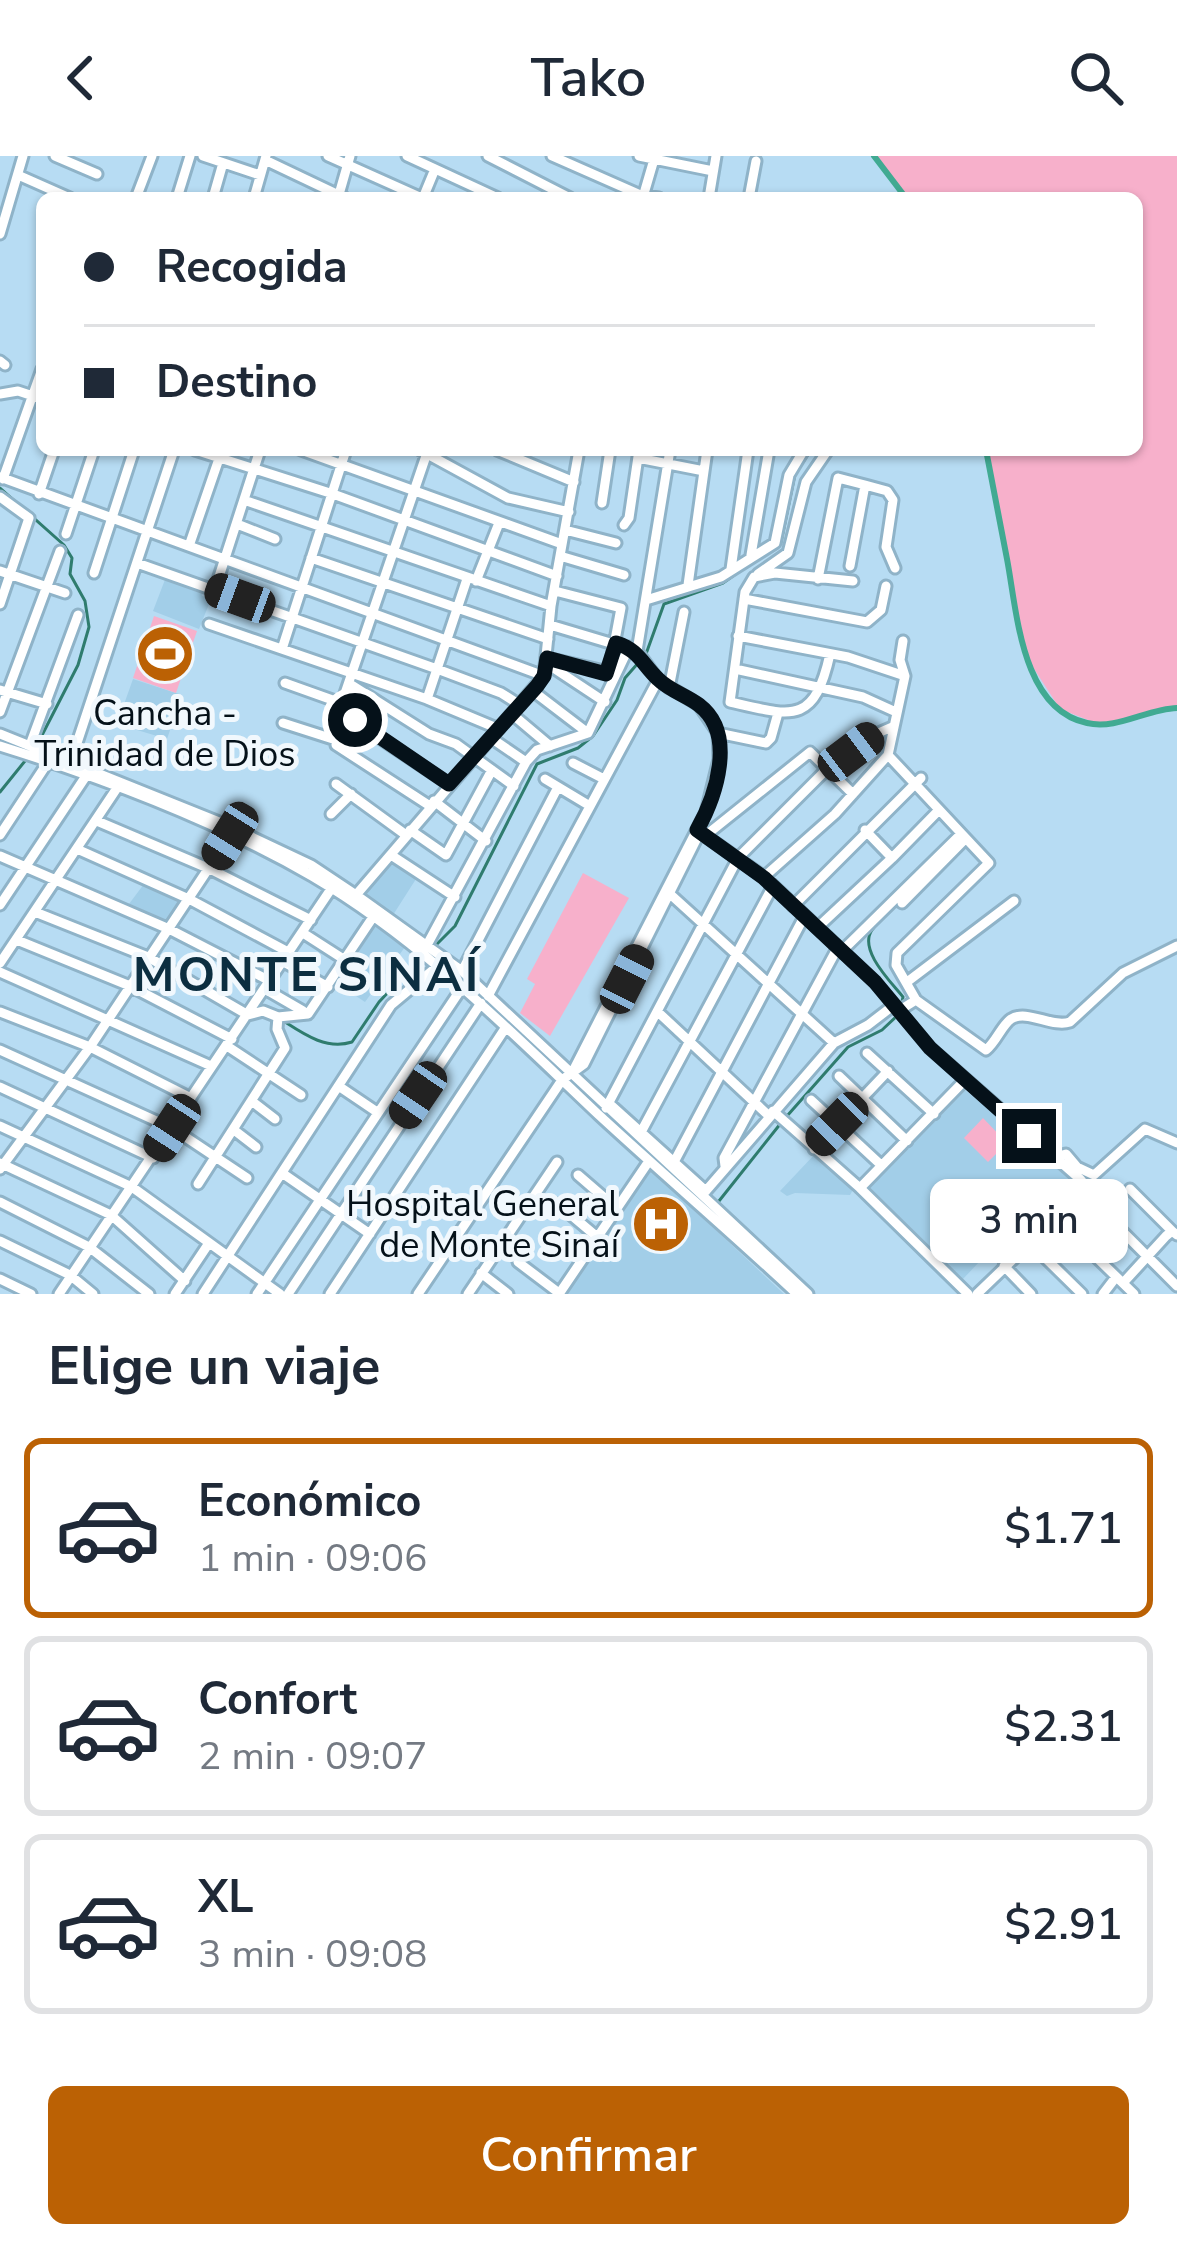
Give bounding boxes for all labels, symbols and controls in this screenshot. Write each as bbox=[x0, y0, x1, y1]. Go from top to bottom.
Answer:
text: Tako bbox=[531, 41, 646, 115]
icon: back bbox=[48, 45, 114, 111]
icon: search bbox=[1063, 45, 1129, 111]
text: Recogida bbox=[156, 237, 348, 298]
text: Destino bbox=[156, 352, 317, 413]
car bbox=[200, 569, 280, 627]
sports icon: Cancha - Trinidad de Dios bbox=[134, 623, 196, 685]
place label: Cancha - Trinidad de Dios bbox=[34, 689, 296, 779]
route start bbox=[328, 693, 382, 747]
car bbox=[811, 716, 891, 788]
car bbox=[196, 796, 264, 876]
car bbox=[595, 939, 659, 1019]
district label: MONTE SINAÍ bbox=[133, 942, 482, 1008]
car bbox=[383, 1055, 453, 1135]
car bbox=[799, 1086, 875, 1162]
car bbox=[137, 1088, 207, 1168]
route end bbox=[1002, 1109, 1056, 1163]
callout: 3 min bbox=[930, 1178, 1128, 1262]
place label: Hospital General de Monte Sinaí bbox=[346, 1180, 621, 1270]
hospital icon: Hospital General de Monte Sinaí bbox=[630, 1193, 692, 1255]
text: 3 min bbox=[979, 1194, 1079, 1247]
text: Elige un viaje bbox=[48, 1329, 380, 1403]
text: Económico bbox=[198, 1471, 421, 1532]
icon: car bbox=[54, 1474, 162, 1582]
text: $1.71 bbox=[1004, 1498, 1123, 1559]
text: 1 min · 09:06 bbox=[198, 1532, 427, 1585]
text: Confort bbox=[198, 1669, 357, 1730]
icon: car bbox=[54, 1672, 162, 1780]
text: $2.31 bbox=[1004, 1696, 1123, 1757]
text: 2 min · 09:07 bbox=[198, 1730, 427, 1783]
text: XL bbox=[198, 1867, 254, 1928]
icon: car bbox=[54, 1870, 162, 1978]
text: $2.91 bbox=[1004, 1894, 1123, 1955]
text: 3 min · 09:08 bbox=[198, 1928, 427, 1981]
button: Confirmar bbox=[48, 2086, 1129, 2224]

